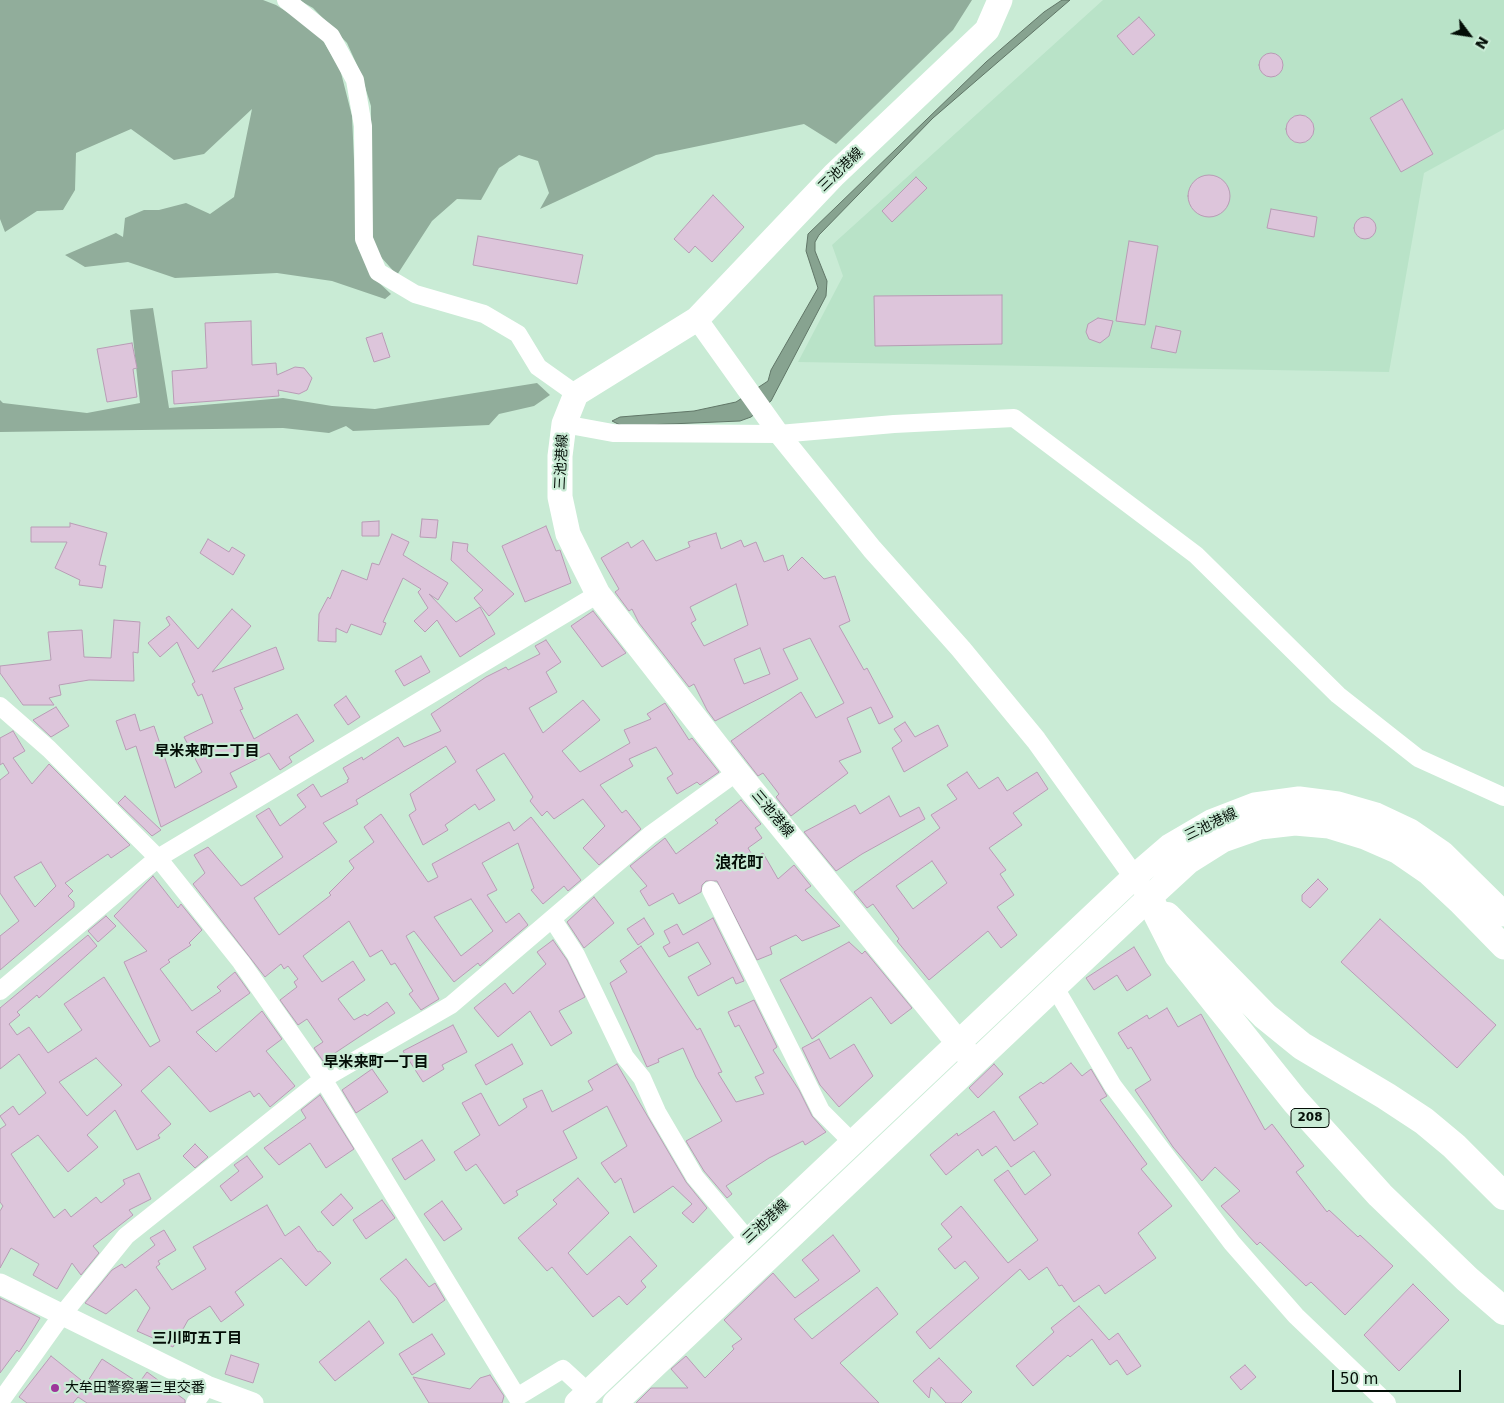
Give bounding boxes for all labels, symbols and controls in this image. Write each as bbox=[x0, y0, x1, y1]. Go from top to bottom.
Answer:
north arrow bbox=[1444, 10, 1494, 60]
text: N bbox=[1472, 34, 1492, 52]
street label: 三池港線 bbox=[815, 145, 867, 195]
street label: 三池港線 bbox=[552, 434, 572, 490]
district label: 早米来町二丁目 bbox=[155, 743, 259, 761]
street label: 三池港線 bbox=[748, 787, 796, 841]
street label: 三池港線 bbox=[1182, 805, 1240, 845]
district label: 浪花町 bbox=[715, 854, 763, 874]
district label: 早米来町一丁目 bbox=[324, 1054, 428, 1072]
road number: 208 bbox=[1291, 1108, 1329, 1128]
street label: 三池港線 bbox=[740, 1197, 792, 1247]
district label: 三川町五丁目 bbox=[152, 1330, 242, 1348]
scale bar bbox=[1334, 1360, 1463, 1392]
text: 50 m bbox=[1340, 1370, 1378, 1388]
place label: 大牟田警察署三里交番 bbox=[65, 1380, 205, 1396]
marker: 大牟田警察署三里交番 bbox=[49, 1382, 61, 1394]

